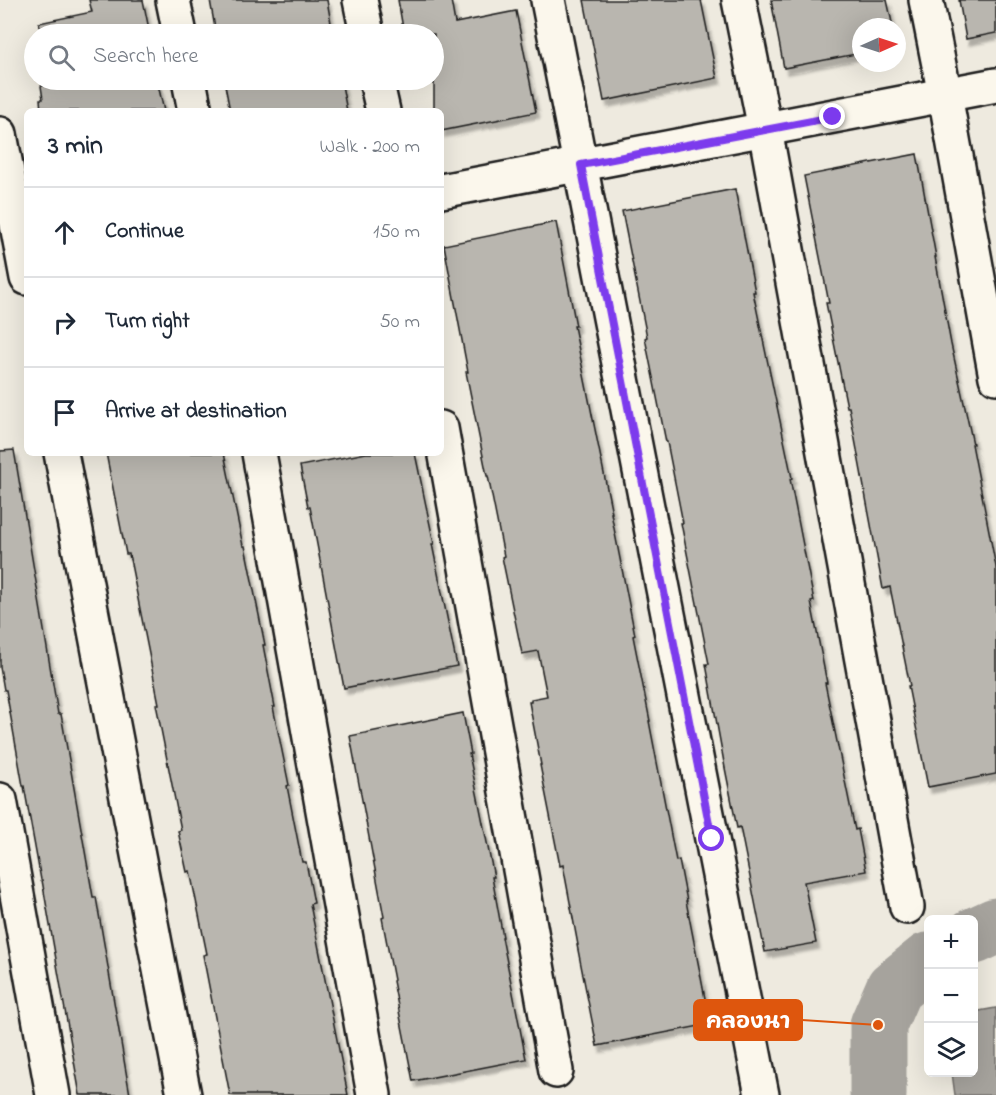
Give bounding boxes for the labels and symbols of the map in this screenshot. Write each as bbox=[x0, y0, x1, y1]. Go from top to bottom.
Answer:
north arrow bbox=[852, 18, 906, 72]
route end bbox=[819, 103, 845, 129]
route start bbox=[698, 825, 724, 851]
callout: คลองนา bbox=[694, 1000, 802, 1040]
text: คลองนา bbox=[706, 1007, 790, 1039]

